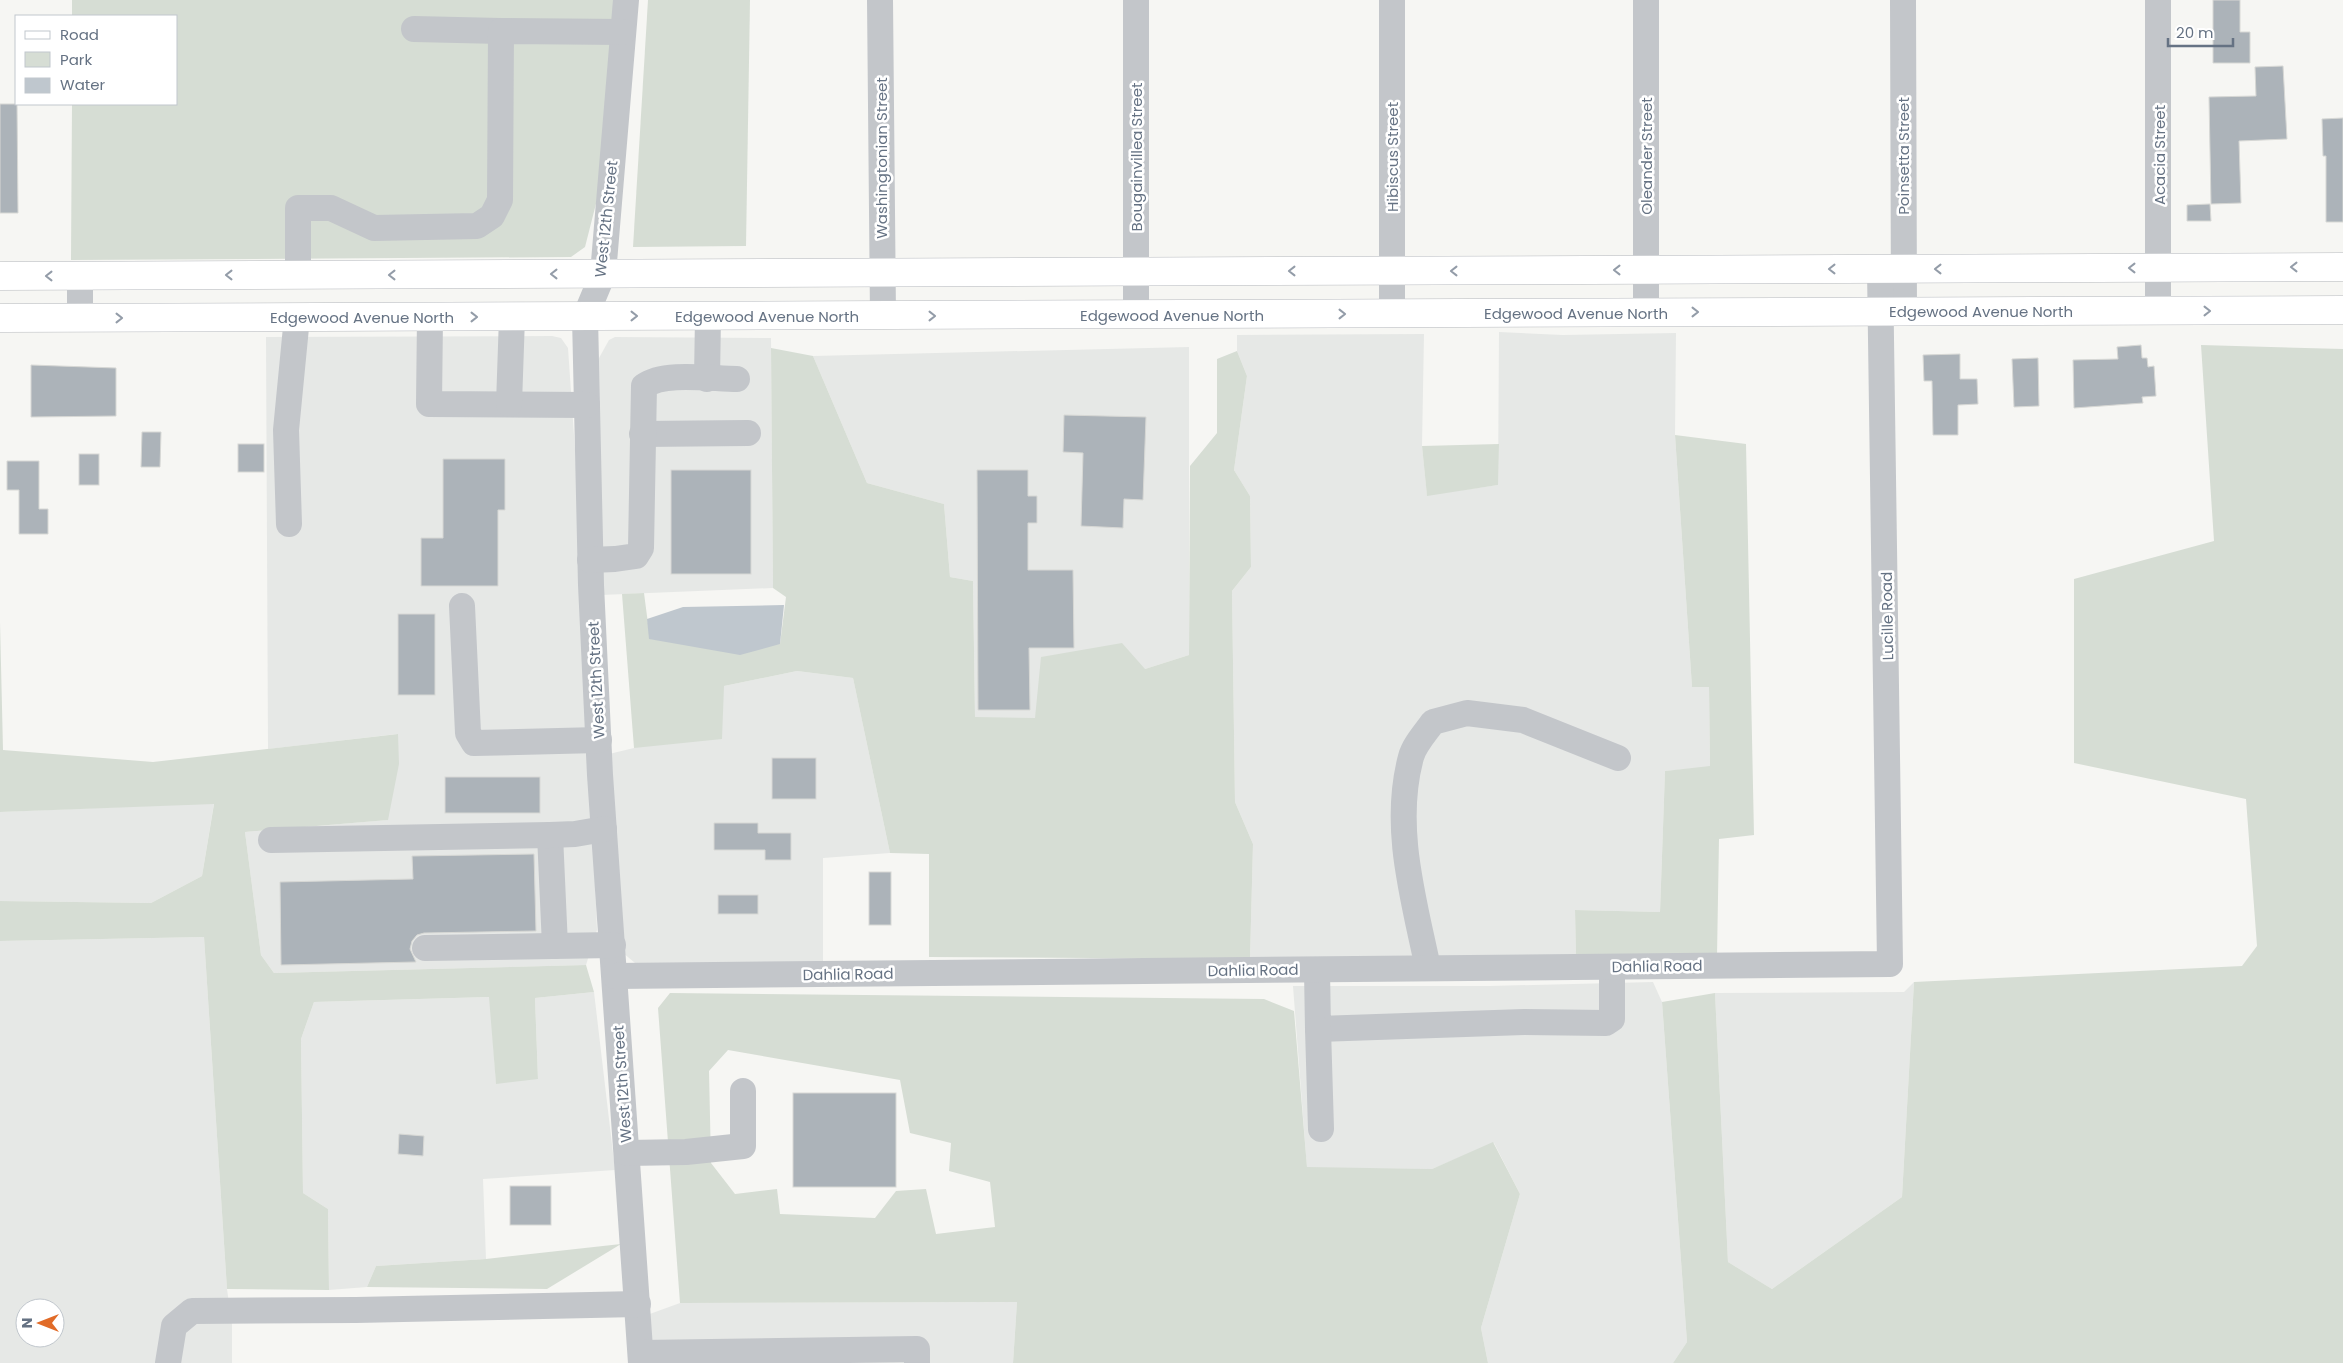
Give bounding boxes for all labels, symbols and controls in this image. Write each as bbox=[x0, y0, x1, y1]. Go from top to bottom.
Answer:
legend bbox=[15, 15, 178, 105]
scale bar bbox=[2168, 15, 2233, 47]
text: 20 m bbox=[2176, 22, 2214, 43]
text: Road bbox=[60, 24, 99, 45]
text: Park bbox=[60, 49, 92, 70]
text: Water bbox=[60, 74, 106, 95]
street label: Washingtonian Street bbox=[871, 77, 892, 239]
street label: Bougainvillea Street bbox=[1126, 83, 1147, 231]
street label: Oleander Street bbox=[1636, 97, 1657, 215]
street label: Poinsetta Street bbox=[1893, 97, 1914, 215]
street label: Hibiscus Street bbox=[1382, 102, 1403, 212]
street label: Acacia Street bbox=[2149, 105, 2170, 205]
street label: West 12th Street bbox=[589, 159, 623, 279]
one-way arrow bbox=[2290, 262, 2298, 272]
one-way arrow bbox=[2128, 263, 2136, 273]
one-way arrow bbox=[1827, 264, 1835, 274]
one-way arrow bbox=[1934, 264, 1942, 274]
one-way arrow bbox=[1612, 265, 1620, 275]
one-way arrow bbox=[1287, 266, 1295, 276]
one-way arrow bbox=[1450, 266, 1458, 276]
one-way arrow bbox=[550, 269, 558, 279]
one-way arrow bbox=[225, 270, 233, 280]
one-way arrow bbox=[388, 270, 396, 280]
one-way arrow bbox=[45, 271, 53, 281]
street label: Edgewood Avenue North bbox=[1889, 301, 2073, 322]
street label: Edgewood Avenue North bbox=[1484, 303, 1668, 324]
street label: Edgewood Avenue North bbox=[1080, 305, 1264, 326]
street label: Edgewood Avenue North bbox=[675, 306, 859, 327]
one-way arrow bbox=[2204, 306, 2211, 316]
street label: Edgewood Avenue North bbox=[270, 307, 454, 328]
one-way arrow bbox=[1691, 307, 1699, 317]
one-way arrow bbox=[1338, 309, 1346, 319]
one-way arrow bbox=[630, 311, 638, 321]
one-way arrow bbox=[928, 311, 936, 321]
one-way arrow bbox=[470, 312, 478, 322]
one-way arrow bbox=[115, 313, 123, 323]
street label: Lucille Road bbox=[1876, 572, 1898, 660]
street label: West 12th Street bbox=[582, 621, 610, 739]
street label: Dahlia Road bbox=[1611, 955, 1703, 977]
street label: Dahlia Road bbox=[1207, 959, 1299, 981]
street label: Dahlia Road bbox=[802, 963, 894, 985]
street label: West 12th Street bbox=[607, 1025, 637, 1143]
north arrow bbox=[15, 1298, 65, 1348]
text: N bbox=[17, 1318, 37, 1328]

